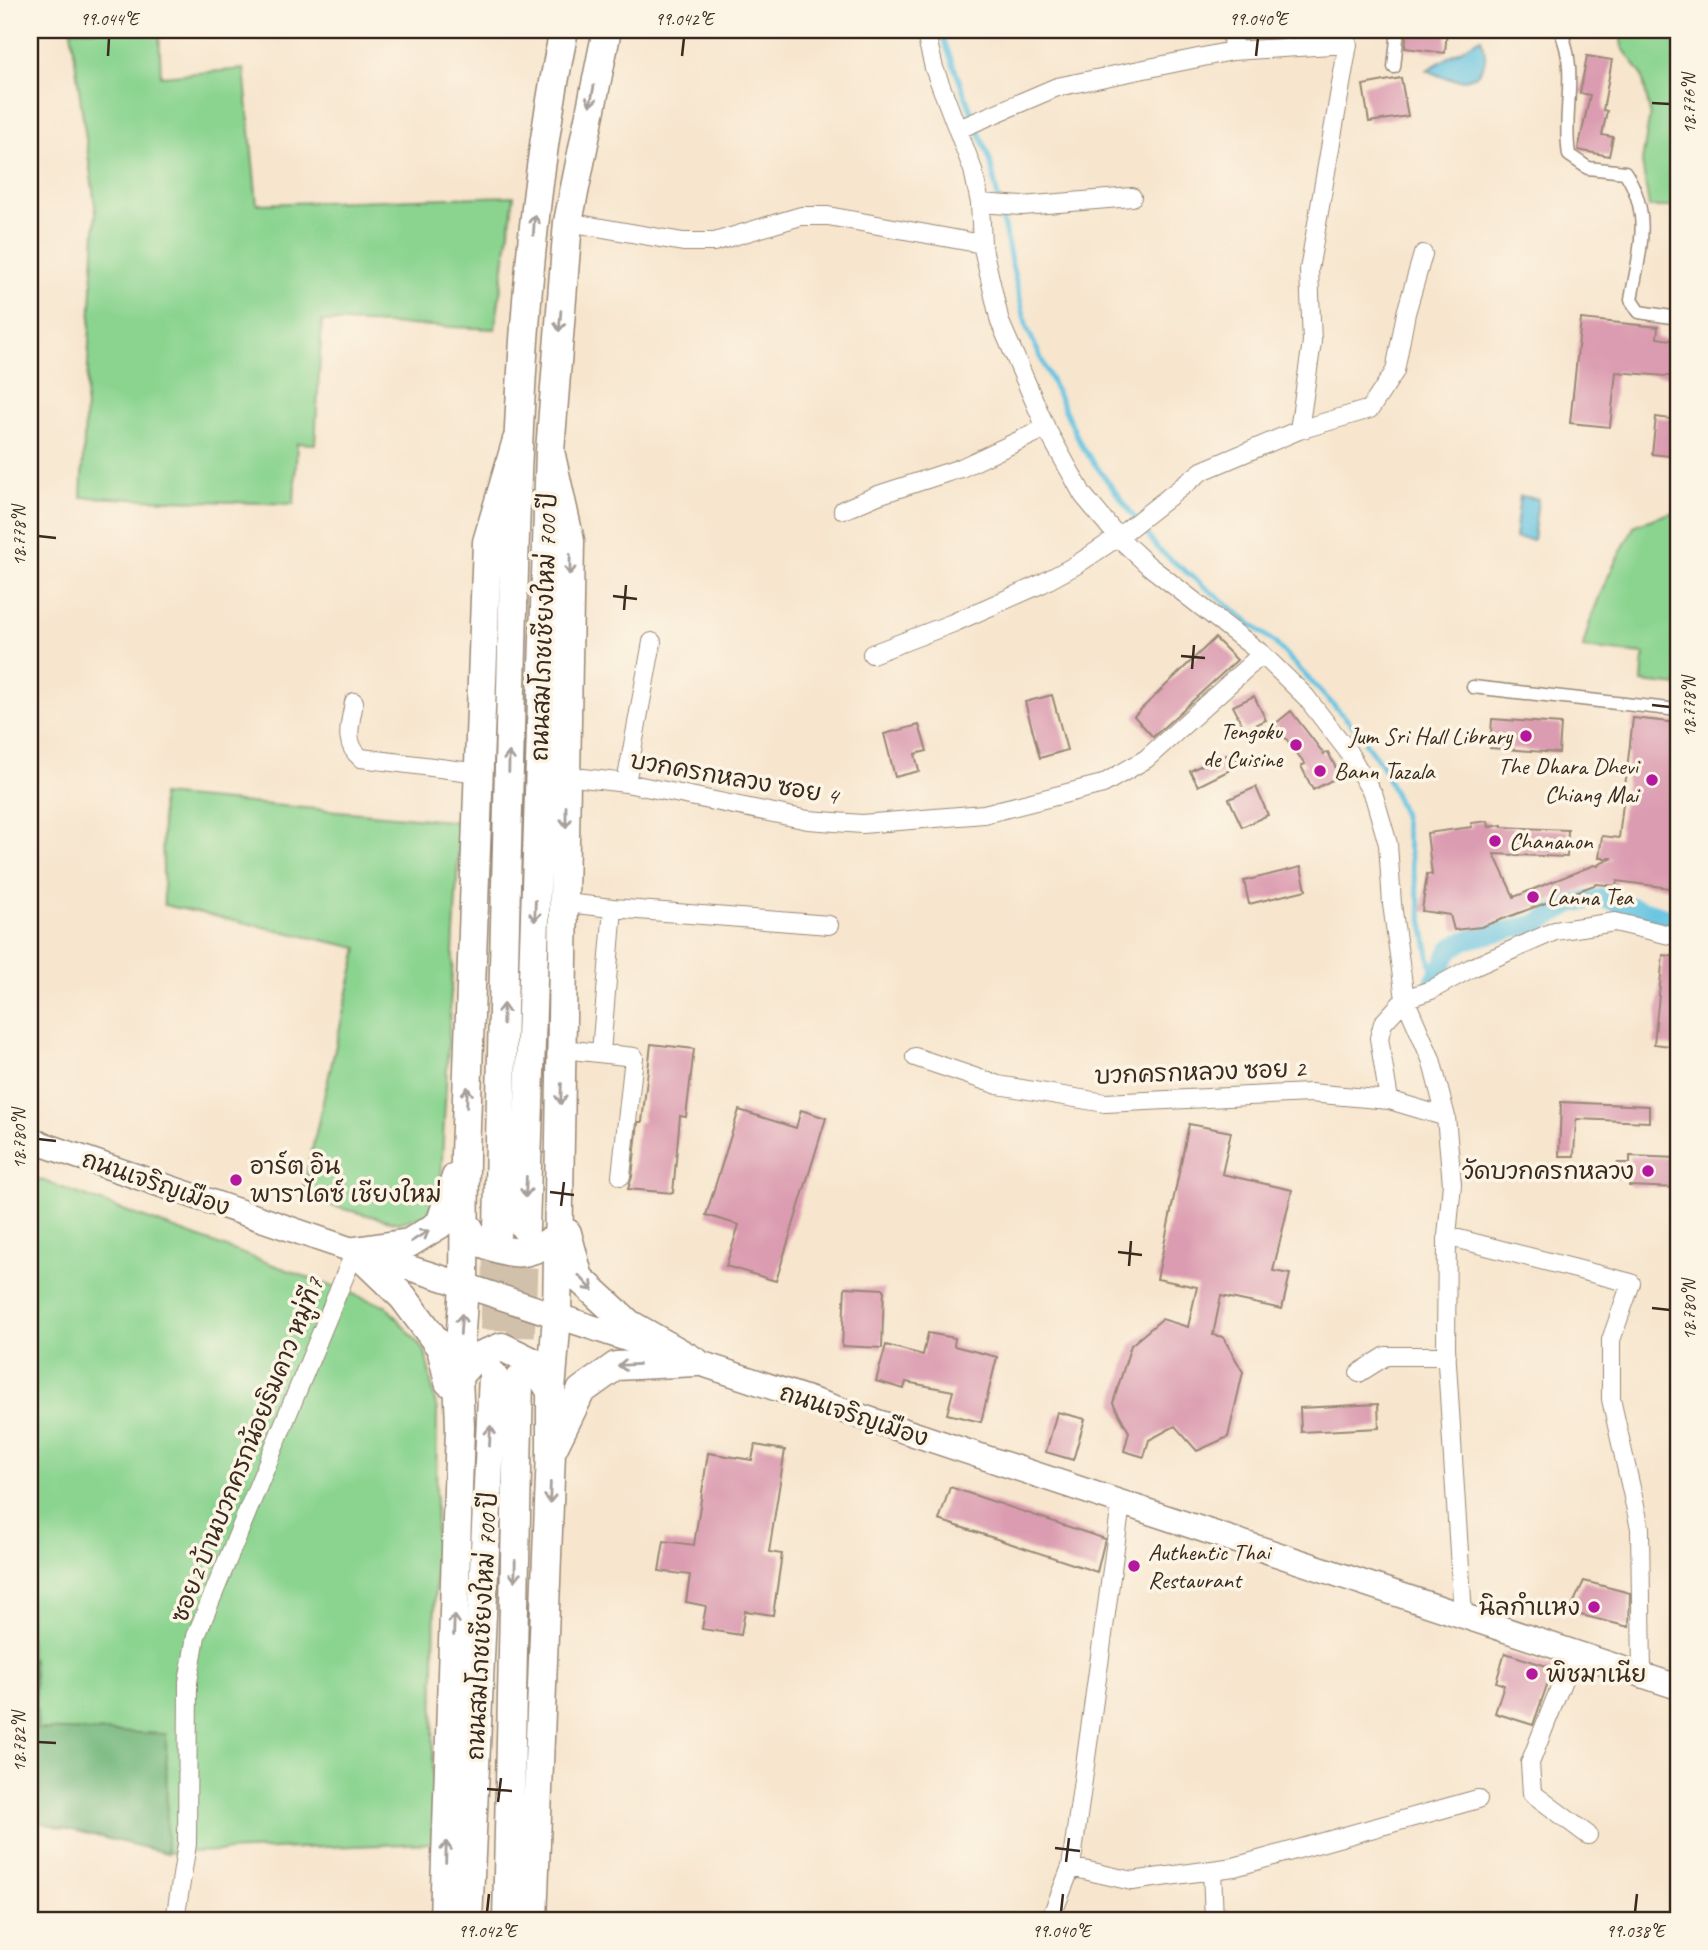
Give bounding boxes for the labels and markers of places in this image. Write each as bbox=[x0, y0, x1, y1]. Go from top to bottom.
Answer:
place label: Tengoku de Cuisine bbox=[1203, 716, 1284, 774]
place label: Jum Sri Hall Library bbox=[1348, 721, 1514, 751]
marker: Jum Sri Hall Library bbox=[1518, 728, 1534, 744]
marker: Tengoku de Cuisine bbox=[1288, 737, 1304, 753]
place label: The Dhara Dhevi Chiang Mai bbox=[1498, 751, 1641, 809]
place label: Bann Tazala bbox=[1334, 756, 1436, 786]
marker: Bann Tazala bbox=[1312, 763, 1328, 779]
marker: The Dhara Dhevi Chiang Mai bbox=[1644, 772, 1660, 788]
place label: Chananon bbox=[1509, 826, 1594, 856]
marker: Chananon bbox=[1487, 833, 1503, 849]
place label: Lanna Tea bbox=[1547, 882, 1634, 912]
marker: Lanna Tea bbox=[1525, 889, 1541, 905]
place label: อาร์ต อิน พาราไดซ์ เชียงใหม่ bbox=[250, 1150, 442, 1209]
place label: วัดบวกครกหลวง bbox=[1462, 1156, 1634, 1186]
marker: วัดบวกครกหลวง bbox=[1640, 1163, 1656, 1179]
marker: อาร์ต อิน พาราไดซ์ เชียงใหม่ bbox=[228, 1172, 244, 1188]
place label: Authentic Thai Restaurant bbox=[1148, 1537, 1272, 1595]
marker: Authentic Thai Restaurant bbox=[1126, 1558, 1142, 1574]
place label: นิลกําแหง bbox=[1479, 1591, 1580, 1622]
marker: นิลกําแหง bbox=[1586, 1599, 1602, 1615]
place label: พิชมาเนีย bbox=[1546, 1659, 1647, 1689]
marker: พิชมาเนีย bbox=[1524, 1666, 1540, 1682]

